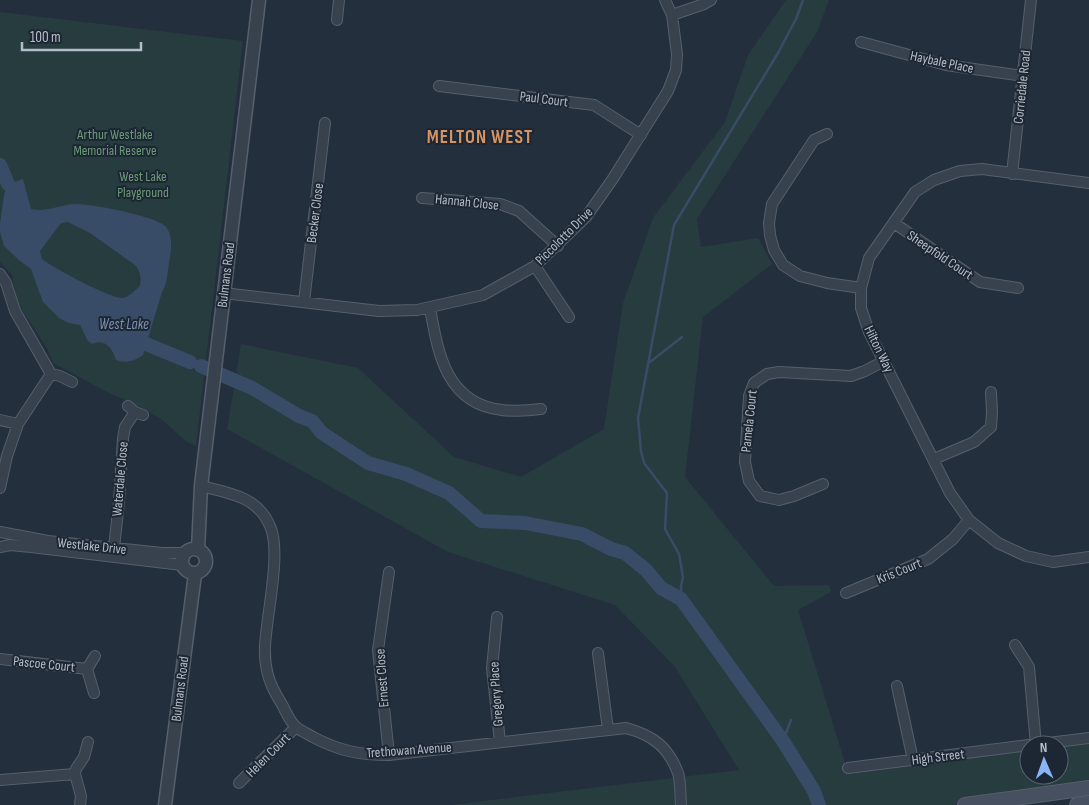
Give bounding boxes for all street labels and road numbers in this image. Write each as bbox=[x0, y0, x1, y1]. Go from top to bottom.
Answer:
street label: Haybale Place bbox=[909, 47, 975, 77]
street label: Corriedale Road bbox=[1010, 49, 1034, 125]
street label: Paul Court bbox=[519, 88, 569, 110]
street label: Becker Close bbox=[303, 182, 327, 244]
street label: Hannah Close bbox=[434, 190, 500, 214]
street label: Piccolotto Drive bbox=[532, 204, 596, 268]
street label: Sheepfold Court bbox=[904, 227, 976, 283]
street label: Bulmans Road bbox=[214, 241, 238, 309]
street label: Hilton Way bbox=[860, 323, 898, 376]
street label: Pamela Court bbox=[737, 389, 761, 453]
street label: Waterdale Close bbox=[108, 441, 132, 517]
street label: Westlake Drive bbox=[57, 534, 127, 558]
street label: Kris Court bbox=[874, 554, 924, 588]
street label: Ernest Close bbox=[371, 648, 393, 708]
street label: Pascoe Court bbox=[12, 652, 76, 676]
street label: Bulmans Road bbox=[168, 655, 192, 723]
street label: Gregory Place bbox=[485, 661, 507, 727]
street label: Helen Court bbox=[242, 729, 294, 781]
street label: Trethowan Avenue bbox=[366, 739, 452, 761]
street label: High Street bbox=[911, 745, 965, 769]

